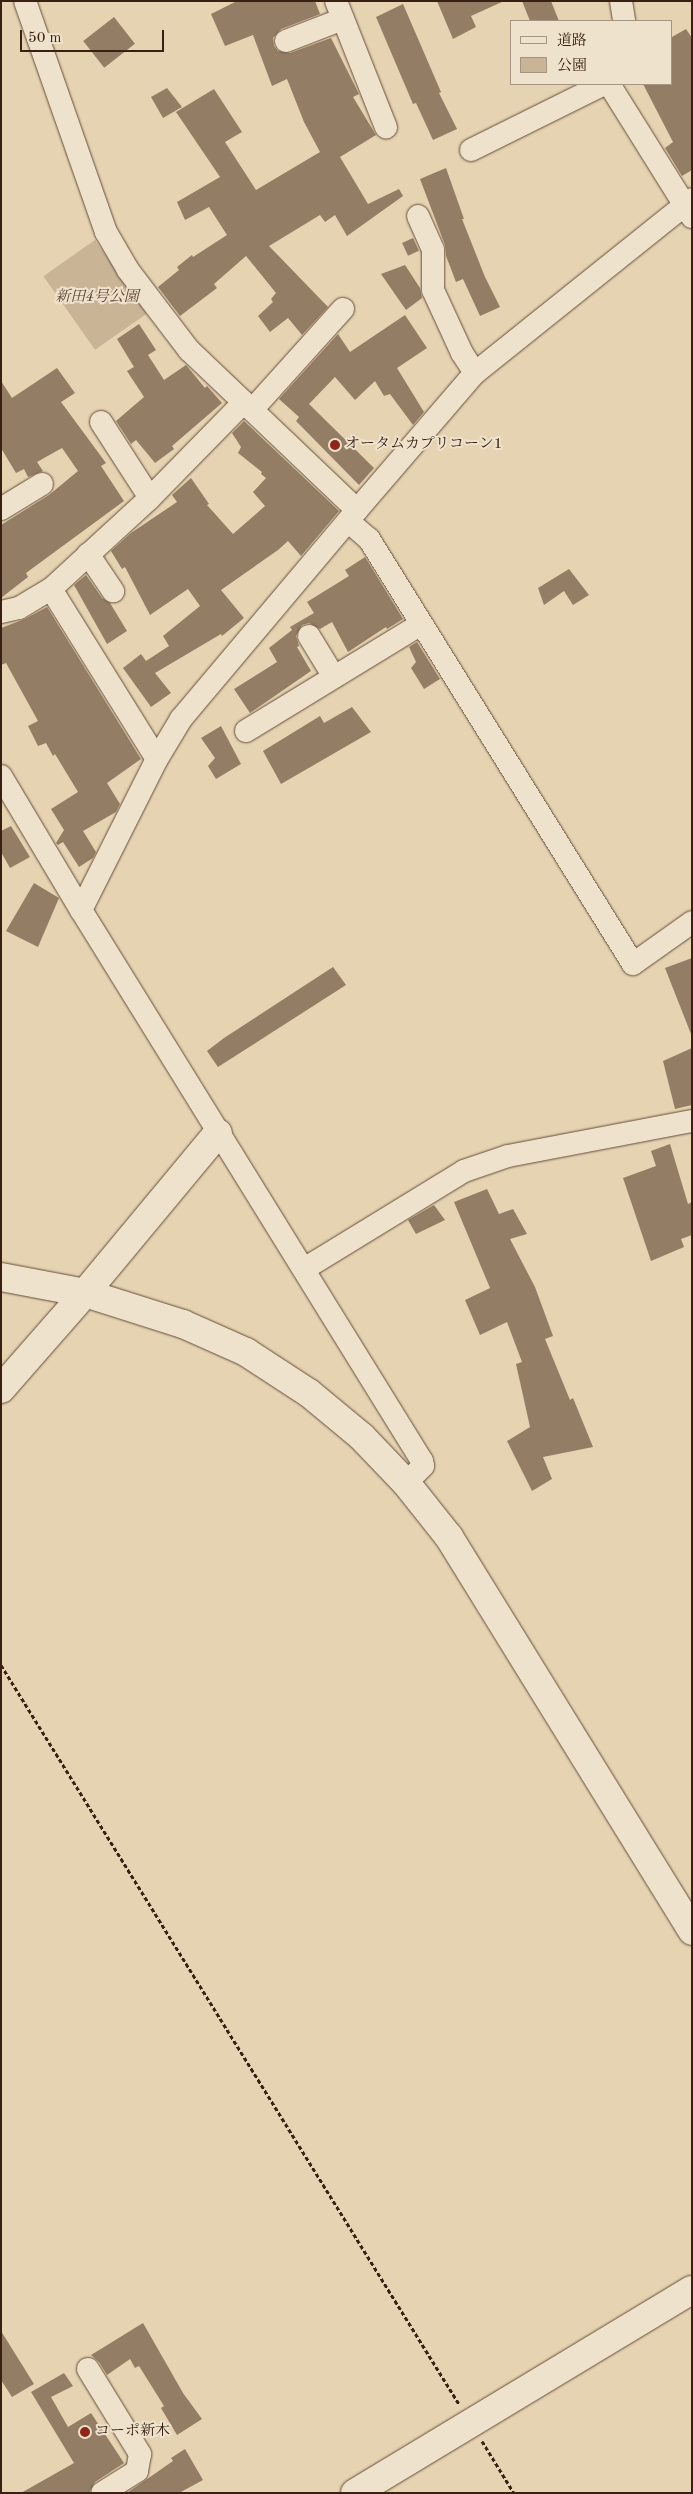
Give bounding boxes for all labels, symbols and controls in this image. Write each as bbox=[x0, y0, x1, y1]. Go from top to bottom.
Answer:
scale bar bbox=[22, 20, 166, 52]
legend bbox=[510, 20, 673, 85]
text: 50 m bbox=[28, 31, 62, 46]
text: 道路 bbox=[557, 34, 587, 49]
text: 公園 bbox=[557, 59, 587, 74]
park label: 新田4号公園 bbox=[55, 289, 139, 307]
place label: オータムカプリコーン1 bbox=[345, 436, 504, 454]
marker: オータムカプリコーン1 bbox=[329, 439, 341, 451]
place label: コーポ新木 bbox=[95, 2423, 170, 2441]
marker: コーポ新木 bbox=[79, 2426, 91, 2438]

